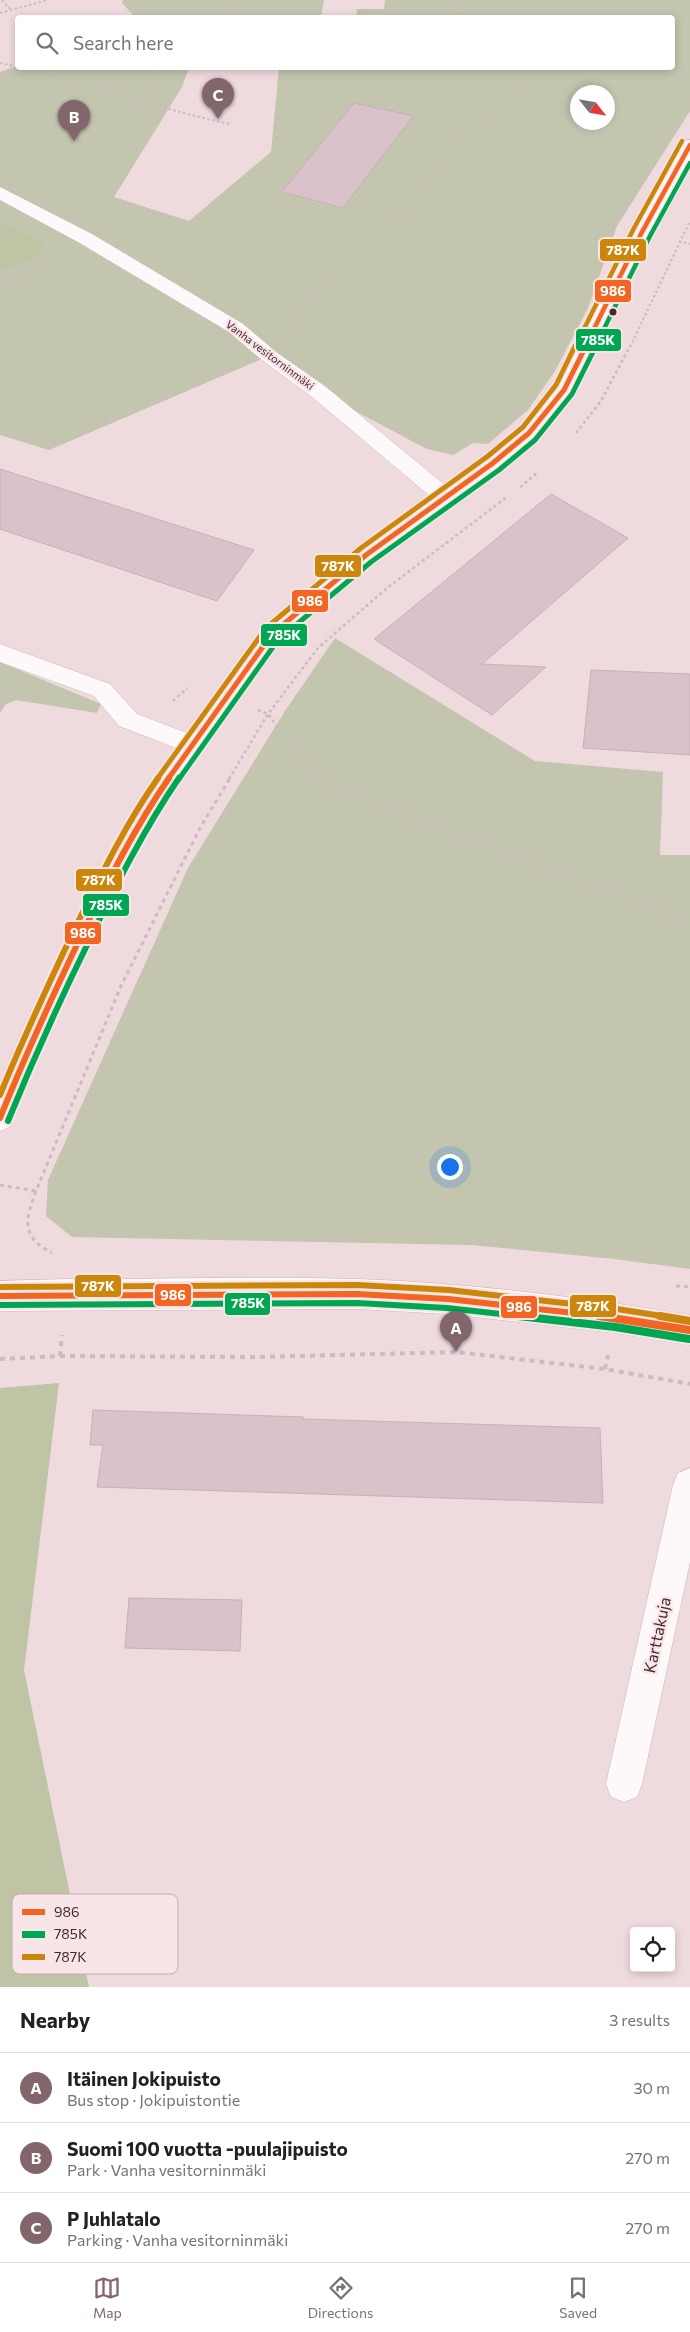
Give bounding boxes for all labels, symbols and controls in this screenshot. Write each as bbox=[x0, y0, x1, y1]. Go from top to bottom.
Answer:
search box bbox=[15, 15, 675, 70]
icon: search bbox=[33, 29, 61, 57]
text: Search here bbox=[73, 31, 173, 54]
pin: C bbox=[202, 78, 234, 119]
north arrow bbox=[570, 85, 615, 130]
pin: B bbox=[58, 100, 90, 141]
line badge: 787K bbox=[599, 238, 647, 262]
text: 787K bbox=[606, 241, 640, 258]
line badge: 986 bbox=[594, 279, 632, 303]
text: 986 bbox=[600, 282, 626, 299]
unlabelled marker bbox=[608, 307, 618, 317]
street label: Vanha vesitorninmäki bbox=[224, 317, 317, 392]
line badge: 785K bbox=[575, 328, 622, 352]
text: 785K bbox=[581, 331, 615, 348]
line badge: 787K bbox=[314, 554, 362, 578]
text: 787K bbox=[321, 557, 355, 574]
line badge: 986 bbox=[291, 589, 329, 613]
text: 986 bbox=[297, 592, 323, 609]
line badge: 785K bbox=[260, 623, 308, 647]
text: 785K bbox=[267, 626, 301, 643]
line badge: 787K bbox=[75, 868, 123, 892]
text: 787K bbox=[82, 871, 116, 888]
line badge: 785K bbox=[82, 893, 130, 917]
text: 785K bbox=[89, 896, 123, 913]
line badge: 986 bbox=[64, 921, 102, 945]
text: 986 bbox=[70, 924, 96, 941]
your location bbox=[437, 1154, 463, 1180]
line badge: 787K bbox=[74, 1274, 122, 1298]
text: 787K bbox=[81, 1277, 115, 1294]
line badge: 986 bbox=[154, 1283, 192, 1307]
text: 986 bbox=[160, 1286, 186, 1303]
line badge: 785K bbox=[224, 1292, 271, 1316]
text: 785K bbox=[231, 1294, 265, 1311]
line badge: 787K bbox=[569, 1294, 617, 1318]
line badge: 986 bbox=[500, 1295, 538, 1319]
text: 787K bbox=[576, 1297, 610, 1314]
text: 986 bbox=[506, 1298, 532, 1315]
pin: A bbox=[440, 1311, 472, 1352]
street label: Karttakuja bbox=[639, 1595, 674, 1675]
legend bbox=[12, 1894, 178, 1974]
text: 986 bbox=[54, 1903, 80, 1920]
text: 785K bbox=[54, 1925, 87, 1942]
map controls bbox=[630, 1927, 675, 1972]
button: locate bbox=[630, 1927, 675, 1972]
text: 787K bbox=[54, 1948, 87, 1965]
text: Nearby bbox=[20, 2007, 90, 2032]
text: 3 results bbox=[609, 2010, 670, 2029]
text: Itäinen Jokipuisto bbox=[67, 2067, 221, 2090]
text: A bbox=[30, 2078, 42, 2097]
text: 30 m bbox=[633, 2078, 670, 2097]
text: Bus stop · Jokipuistontie bbox=[67, 2090, 240, 2109]
text: Suomi 100 vuotta -puulajipuisto bbox=[67, 2137, 348, 2160]
text: B bbox=[31, 2148, 41, 2167]
text: 270 m bbox=[625, 2148, 670, 2167]
text: Park · Vanha vesitorninmäki bbox=[67, 2160, 266, 2179]
text: P Juhlatalo bbox=[67, 2207, 161, 2230]
text: C bbox=[31, 2218, 41, 2237]
text: 270 m bbox=[625, 2218, 670, 2237]
text: Parking · Vanha vesitorninmäki bbox=[67, 2230, 288, 2249]
tab: Map bbox=[93, 2274, 122, 2321]
tab: Directions bbox=[308, 2274, 373, 2321]
tab: Saved bbox=[559, 2274, 597, 2321]

